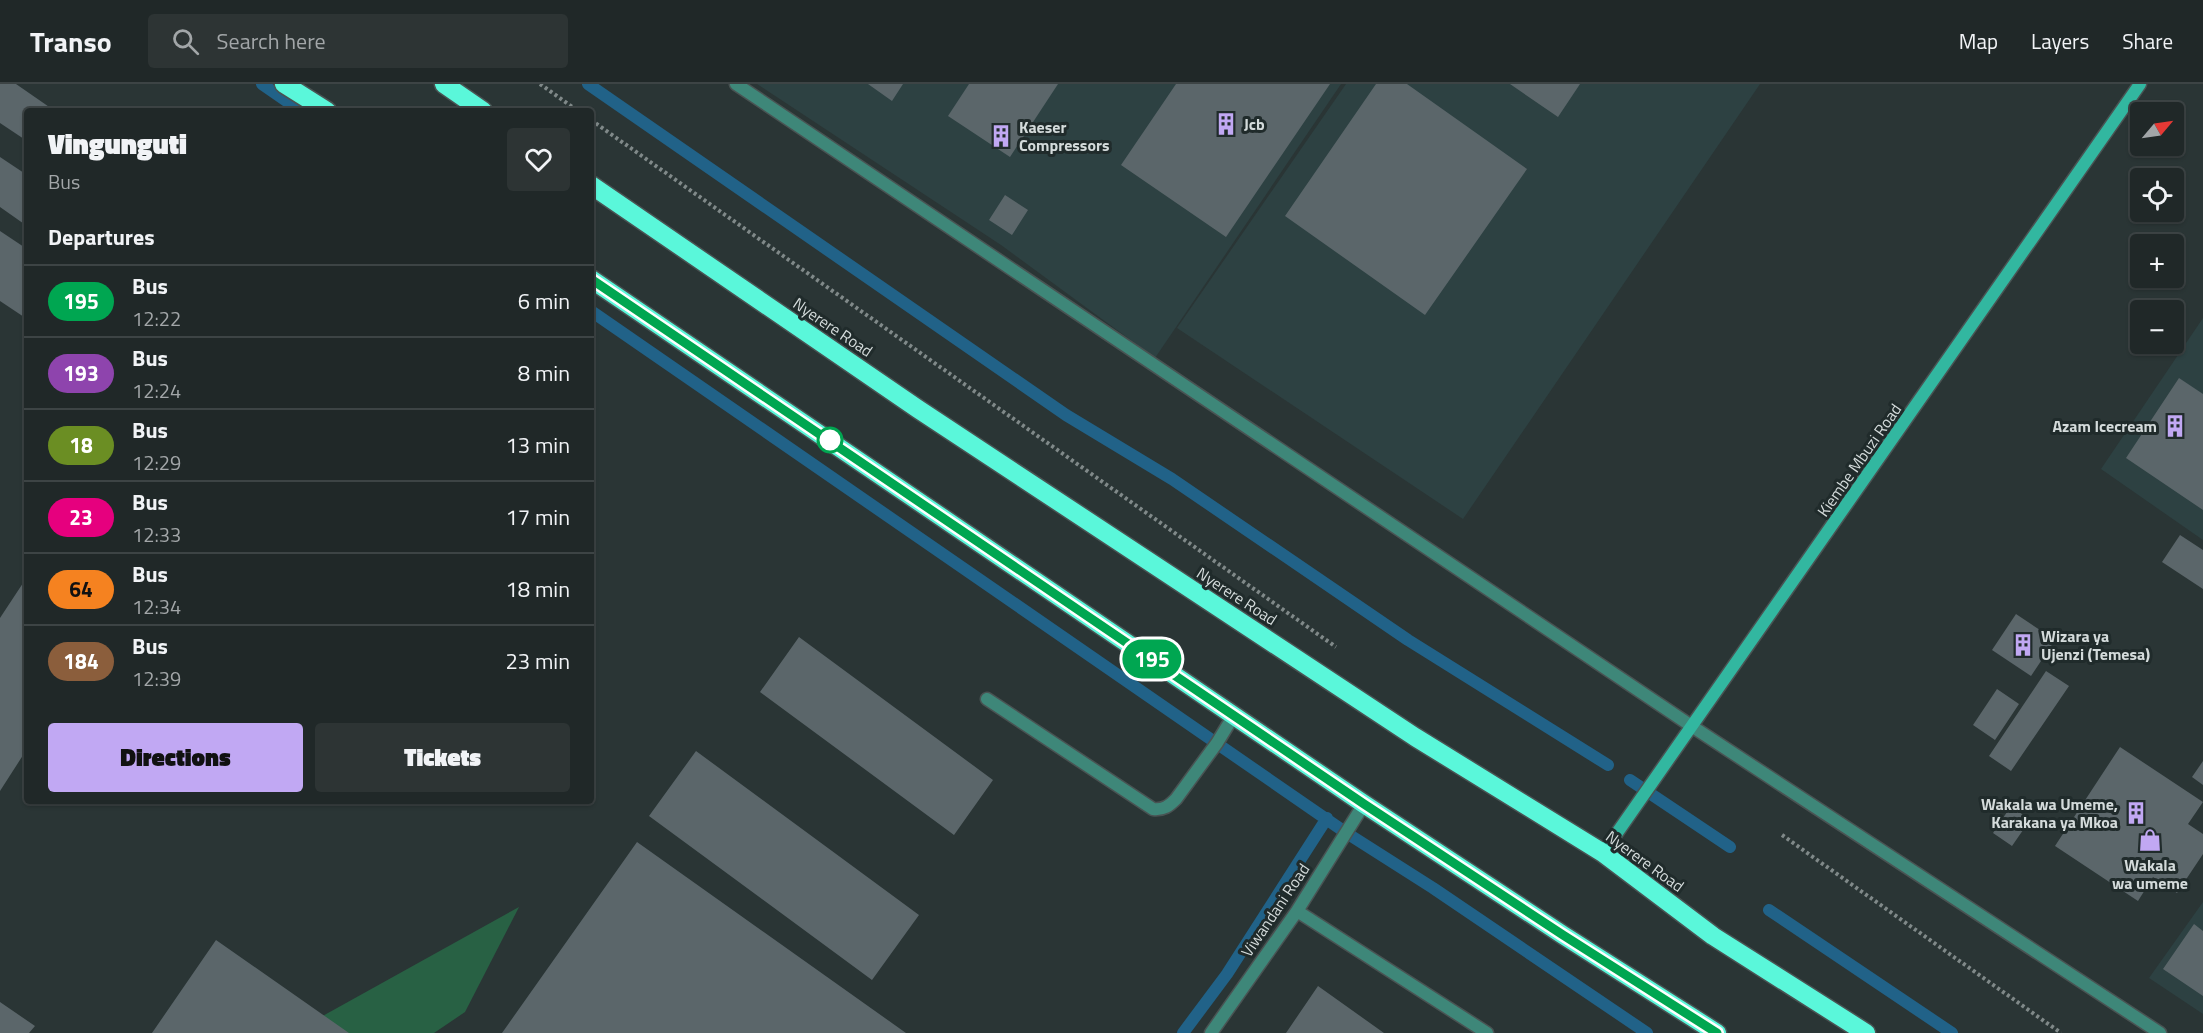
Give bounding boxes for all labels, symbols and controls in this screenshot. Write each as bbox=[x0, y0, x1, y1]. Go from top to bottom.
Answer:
search box bbox=[148, 14, 568, 68]
text: Transo bbox=[30, 20, 112, 63]
text: Search here bbox=[217, 24, 326, 58]
icon: search bbox=[169, 25, 202, 58]
text: Map bbox=[1959, 25, 1998, 57]
text: Layers bbox=[2031, 25, 2089, 57]
text: Share bbox=[2122, 25, 2173, 57]
north arrow bbox=[2130, 102, 2184, 156]
map controls bbox=[2130, 102, 2184, 354]
building icon: Jcb bbox=[1213, 111, 1239, 137]
place label: Jcb bbox=[1244, 112, 1265, 136]
place label: Kaeser Compressors bbox=[1019, 115, 1109, 157]
text: Vingunguti bbox=[48, 122, 187, 165]
building icon: Kaeser Compressors bbox=[988, 123, 1014, 149]
button: heart bbox=[507, 128, 570, 191]
text: Bus bbox=[48, 166, 80, 197]
button: locate bbox=[2130, 168, 2184, 222]
text: Departures bbox=[48, 220, 155, 254]
button: + bbox=[2130, 234, 2184, 288]
text: Bus bbox=[132, 269, 168, 303]
text: 6 min bbox=[518, 284, 570, 318]
text: 195 bbox=[63, 285, 99, 317]
street label: Nyerere Road bbox=[788, 291, 878, 363]
button: − bbox=[2130, 300, 2184, 354]
text: 12:22 bbox=[132, 303, 181, 334]
text: Bus bbox=[132, 341, 168, 375]
text: 8 min bbox=[518, 356, 570, 390]
text: 193 bbox=[63, 357, 99, 389]
text: 12:24 bbox=[132, 375, 181, 406]
street label: Kiembe Mbuzi Road bbox=[1811, 398, 1907, 522]
text: Bus bbox=[132, 413, 168, 447]
building icon: Azam Icecream bbox=[2162, 413, 2188, 439]
place label: Azam Icecream bbox=[2052, 414, 2157, 438]
unlabelled marker bbox=[817, 427, 843, 453]
text: 13 min bbox=[505, 428, 570, 462]
text: 18 bbox=[69, 429, 93, 461]
text: 12:29 bbox=[132, 447, 181, 478]
text: Bus bbox=[132, 485, 168, 519]
text: 17 min bbox=[505, 500, 570, 534]
text: 23 bbox=[69, 501, 93, 533]
text: 12:33 bbox=[132, 519, 181, 550]
text: Bus bbox=[132, 557, 168, 591]
street label: Nyerere Road bbox=[1192, 561, 1282, 631]
text: 18 min bbox=[505, 572, 570, 606]
text: 64 bbox=[69, 573, 93, 605]
text: 12:34 bbox=[132, 591, 181, 622]
place label: Wizara ya Ujenzi (Temesa) bbox=[2041, 624, 2150, 666]
text: Bus bbox=[132, 629, 168, 663]
building icon: Wizara ya Ujenzi (Temesa) bbox=[2010, 632, 2036, 658]
line badge: 195 bbox=[1118, 640, 1186, 678]
text: 195 bbox=[1134, 643, 1170, 675]
text: 23 min bbox=[505, 644, 570, 678]
text: 184 bbox=[63, 645, 99, 677]
text: 12:39 bbox=[132, 663, 181, 694]
button: Directions bbox=[48, 723, 303, 792]
button: Tickets bbox=[315, 723, 570, 792]
place label: Wakala wa Umeme, Karakana ya Mkoa bbox=[1981, 792, 2118, 834]
building icon: Wakala wa Umeme, Karakana ya Mkoa bbox=[2123, 800, 2149, 826]
street label: Nyerere Road bbox=[1601, 824, 1689, 898]
shop icon: Wakala wa umeme bbox=[2137, 827, 2163, 853]
place label: Wakala wa umeme bbox=[2112, 853, 2188, 895]
street label: Viwandani Road bbox=[1235, 858, 1315, 962]

